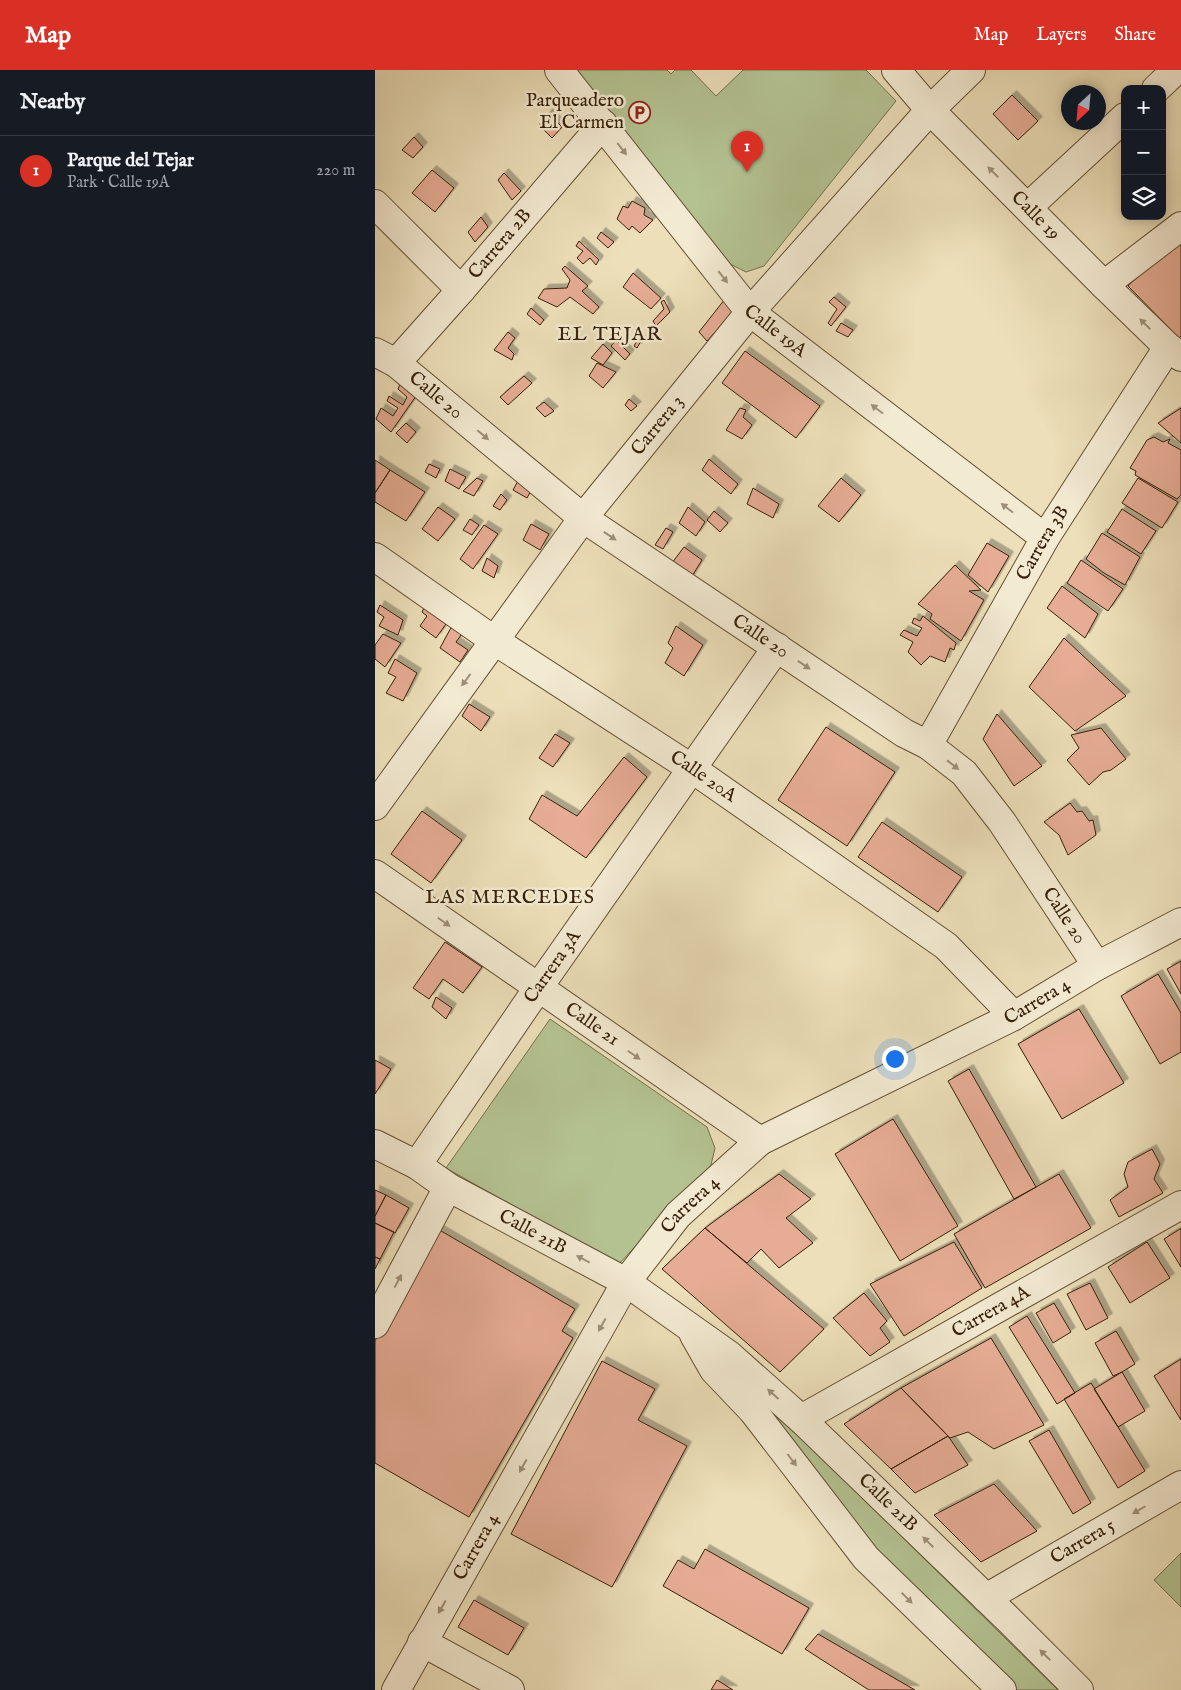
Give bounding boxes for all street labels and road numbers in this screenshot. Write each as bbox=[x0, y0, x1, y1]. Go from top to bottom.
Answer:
street label: Calle 19 bbox=[1006, 186, 1065, 246]
street label: Carrera 2B bbox=[463, 204, 537, 284]
street label: Calle 19A bbox=[739, 299, 812, 364]
street label: Calle 20 bbox=[403, 366, 468, 425]
street label: Carrera 3 bbox=[626, 391, 689, 461]
street label: Carrera 3B bbox=[1011, 501, 1075, 585]
street label: Calle 20 bbox=[727, 609, 793, 664]
street label: Calle 20A bbox=[665, 745, 742, 809]
street label: Calle 20 bbox=[1037, 883, 1091, 949]
street label: Carrera 3A bbox=[519, 925, 587, 1008]
street label: Carrera 4 bbox=[1000, 972, 1075, 1031]
street label: Calle 21 bbox=[560, 997, 624, 1052]
street label: Carrera 4 bbox=[656, 1171, 725, 1239]
street label: Calle 21B bbox=[495, 1204, 571, 1260]
street label: Carrera 4A bbox=[948, 1280, 1035, 1344]
street label: Calle 21B bbox=[853, 1469, 923, 1537]
street label: Carrera 4 bbox=[448, 1509, 505, 1585]
street label: Carrera 5 bbox=[1046, 1514, 1120, 1570]

